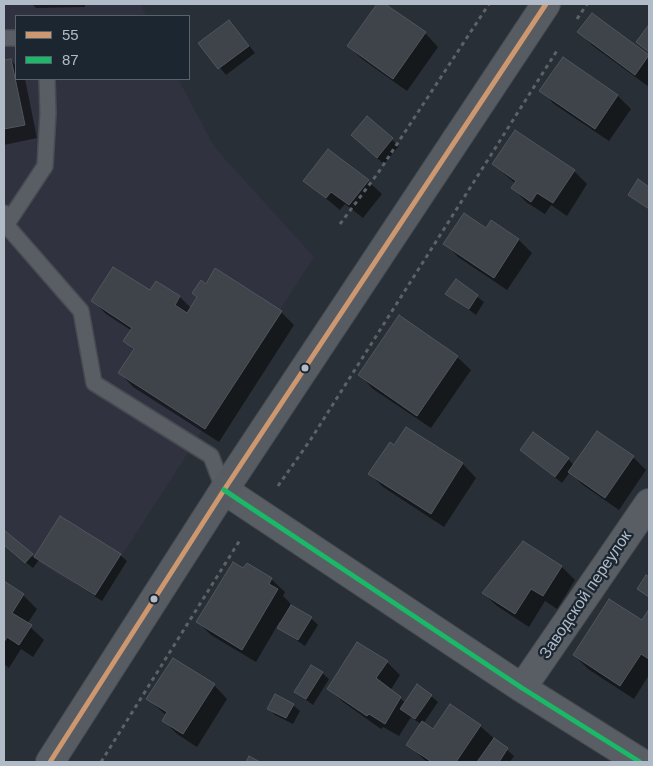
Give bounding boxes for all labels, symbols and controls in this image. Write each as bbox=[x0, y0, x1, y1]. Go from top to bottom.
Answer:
legend bbox=[15, 15, 190, 80]
text: 55 bbox=[62, 26, 79, 43]
text: 87 bbox=[62, 51, 79, 68]
unlabelled marker bbox=[300, 363, 310, 373]
street label: Заводской переулок bbox=[536, 527, 636, 663]
unlabelled marker bbox=[149, 594, 159, 604]

